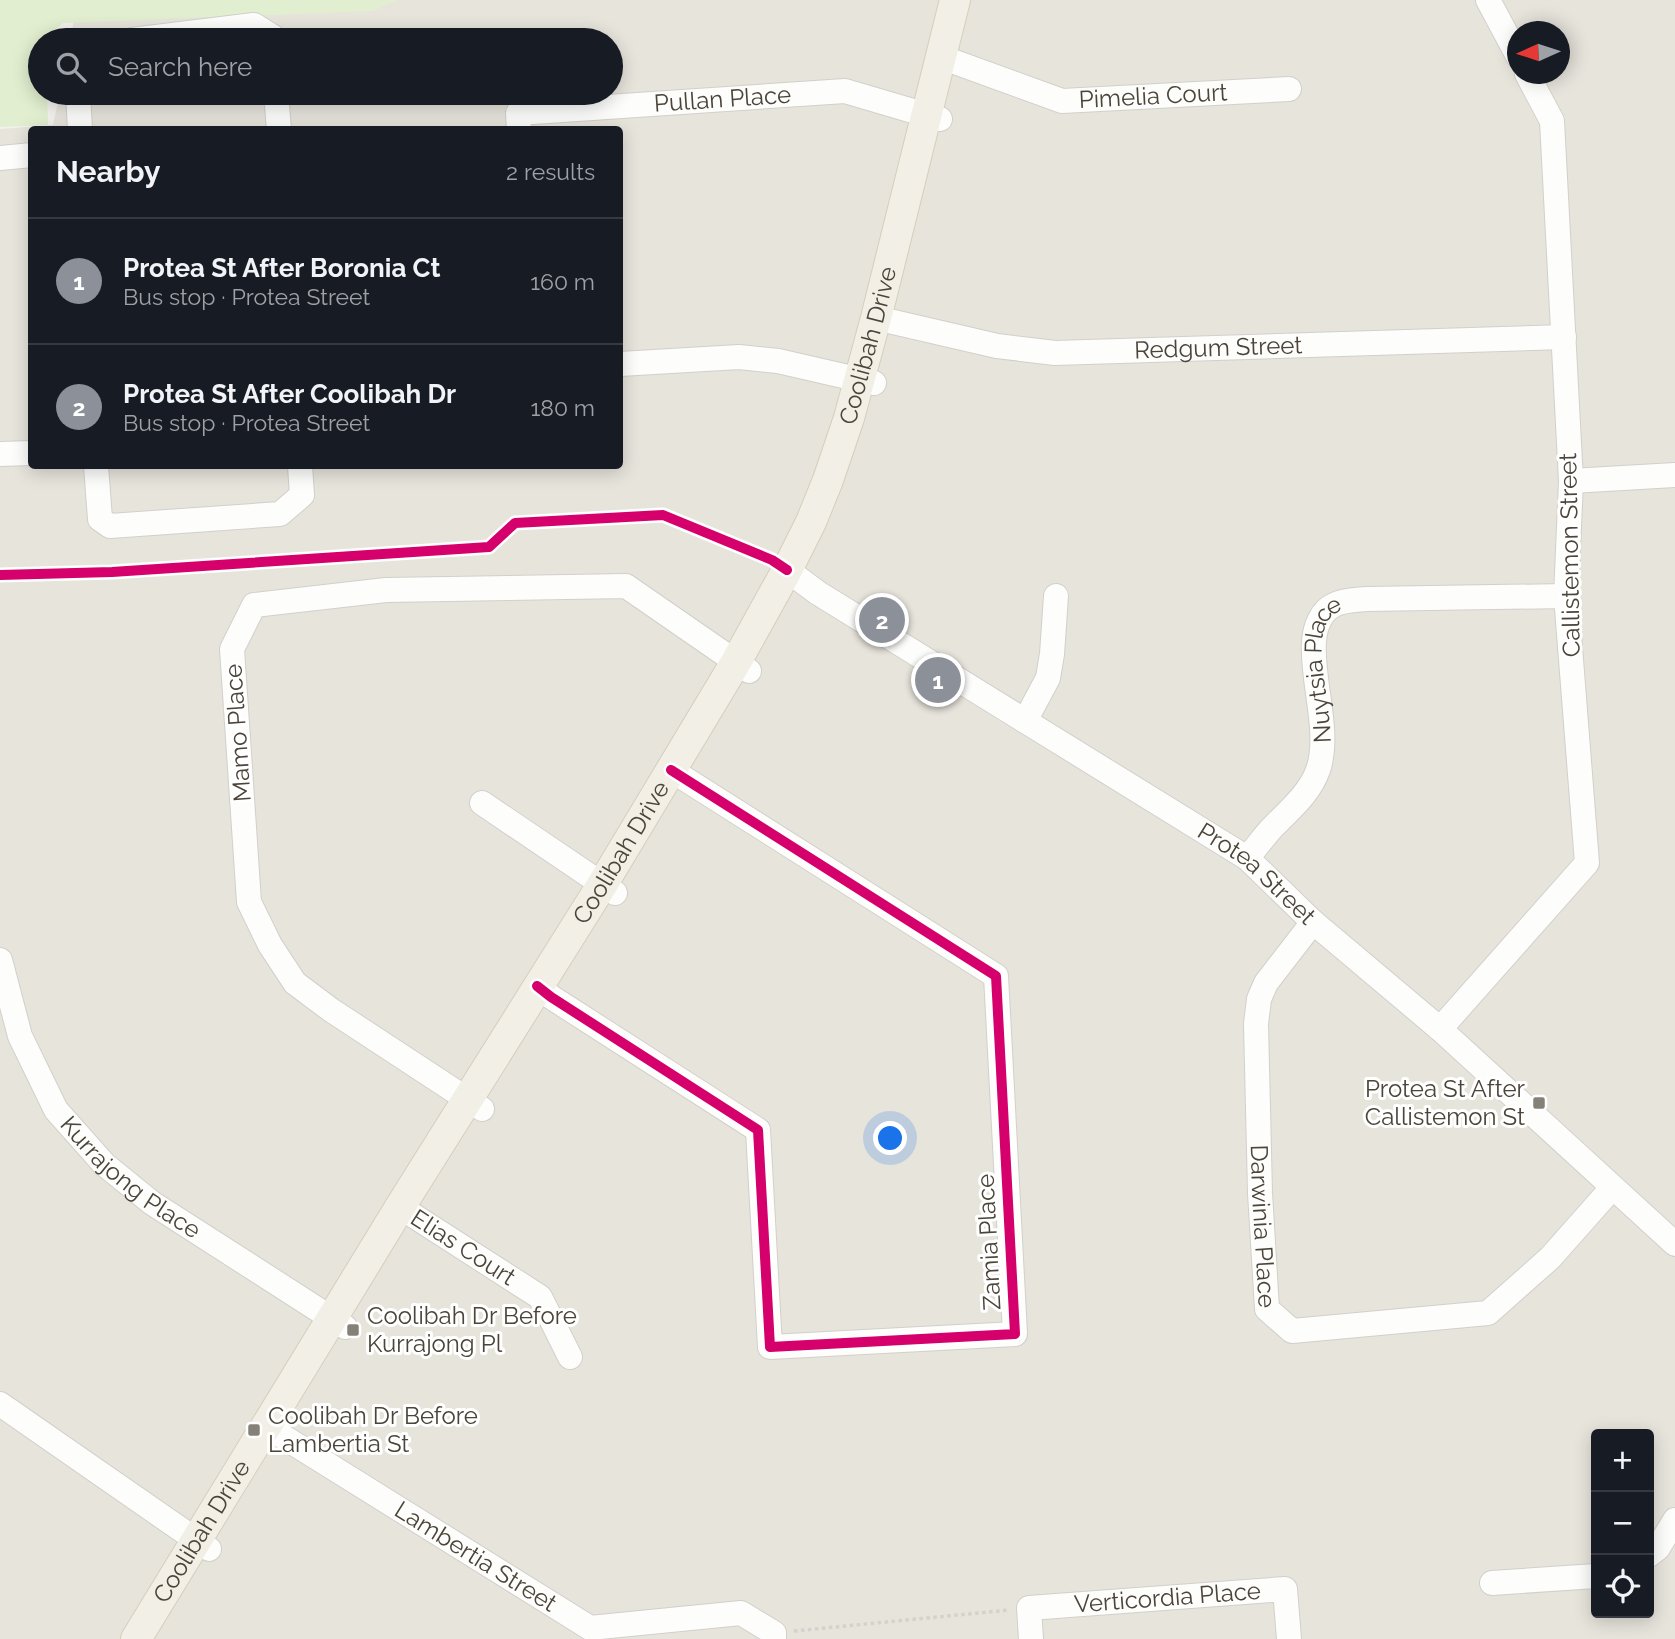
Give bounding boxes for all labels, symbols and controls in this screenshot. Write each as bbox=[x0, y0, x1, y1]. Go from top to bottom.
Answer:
north arrow bbox=[1507, 21, 1570, 84]
search box bbox=[28, 28, 623, 105]
icon: search bbox=[52, 48, 90, 86]
text: Search here bbox=[108, 52, 252, 82]
street label: Pimelia Court bbox=[1078, 77, 1228, 114]
street label: Pullan Place bbox=[653, 80, 792, 118]
text: Nearby bbox=[56, 154, 160, 189]
text: 2 results bbox=[506, 158, 595, 185]
text: Protea St After Boronia Ct bbox=[123, 253, 440, 283]
street label: Coolibah Drive bbox=[833, 264, 902, 428]
text: 1 bbox=[73, 268, 85, 295]
text: 160 m bbox=[530, 268, 595, 295]
text: Bus stop · Protea Street bbox=[123, 283, 370, 310]
street label: Redgum Street bbox=[1134, 330, 1303, 365]
text: Protea St After Coolibah Dr bbox=[123, 379, 456, 409]
text: 2 bbox=[73, 394, 85, 421]
text: 180 m bbox=[530, 394, 595, 421]
text: Bus stop · Protea Street bbox=[123, 409, 370, 436]
street label: Callistemon Street bbox=[1553, 453, 1586, 657]
street label: Nuytsia Place bbox=[1299, 589, 1346, 744]
pin: 2 bbox=[859, 594, 905, 646]
pin: 1 bbox=[915, 654, 961, 706]
street label: Mamo Place bbox=[218, 663, 257, 803]
street label: Coolibah Drive bbox=[566, 776, 675, 929]
street label: Protea Street bbox=[1193, 816, 1322, 930]
place label: Protea St After Callistemon St bbox=[1365, 1074, 1526, 1131]
marker: Protea St After Callistemon St bbox=[1531, 1095, 1547, 1111]
street label: Kurrajong Place bbox=[54, 1110, 206, 1244]
your location bbox=[873, 1121, 907, 1155]
street label: Darwinia Place bbox=[1245, 1144, 1282, 1309]
street label: Zamia Place bbox=[970, 1173, 1007, 1311]
street label: Elias Court bbox=[406, 1203, 521, 1291]
place label: Coolibah Dr Before Kurrajong Pl bbox=[367, 1301, 577, 1358]
marker: Coolibah Dr Before Kurrajong Pl bbox=[345, 1322, 361, 1338]
place label: Coolibah Dr Before Lambertia St bbox=[268, 1401, 478, 1458]
marker: Coolibah Dr Before Lambertia St bbox=[246, 1422, 262, 1438]
map controls bbox=[1591, 1429, 1654, 1618]
button: + bbox=[1591, 1429, 1654, 1492]
street label: Coolibah Drive bbox=[147, 1454, 256, 1608]
button: − bbox=[1591, 1492, 1654, 1555]
street label: Lambertia Street bbox=[389, 1495, 562, 1618]
button: locate bbox=[1591, 1555, 1654, 1618]
street label: Verticordia Place bbox=[1073, 1576, 1262, 1619]

